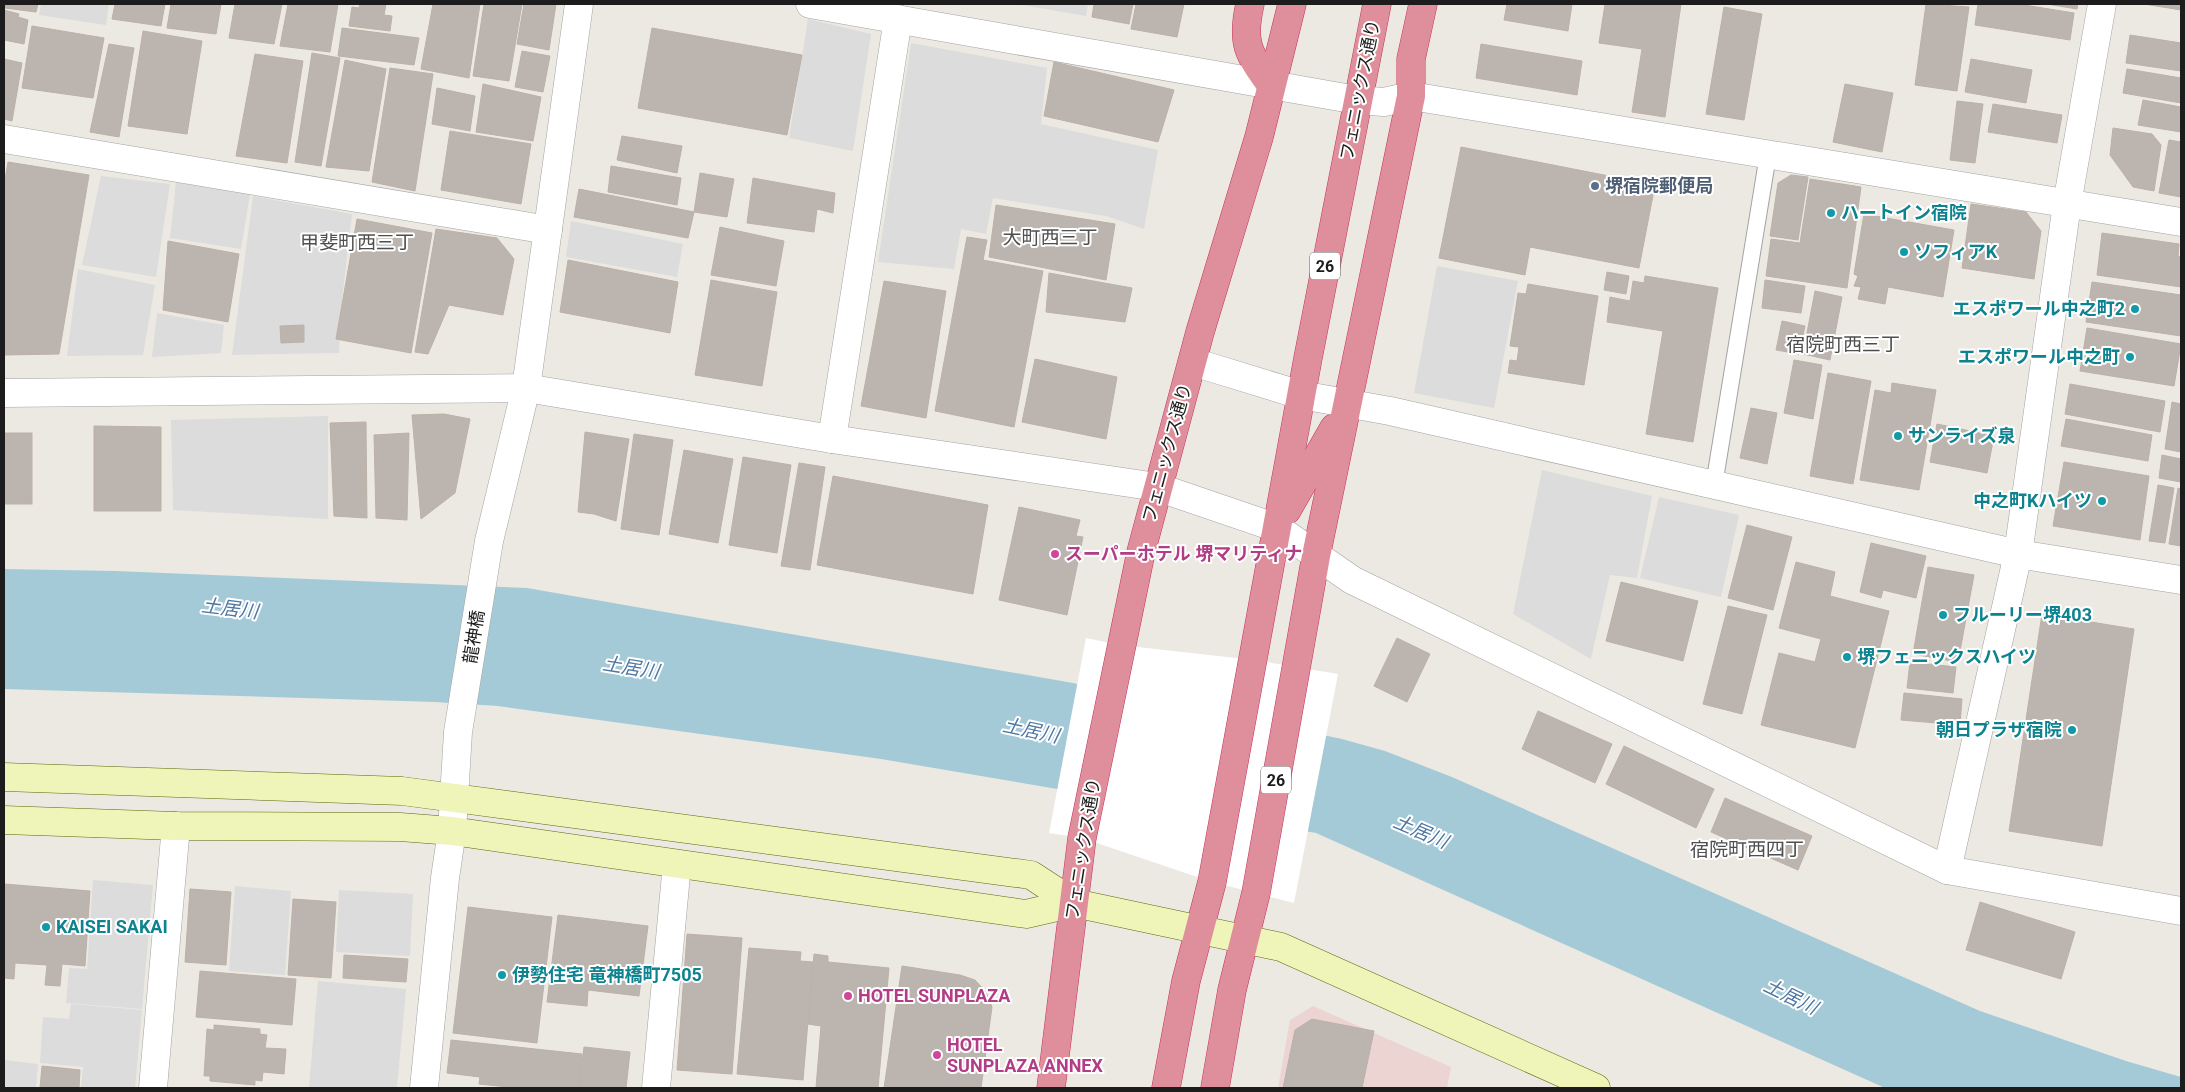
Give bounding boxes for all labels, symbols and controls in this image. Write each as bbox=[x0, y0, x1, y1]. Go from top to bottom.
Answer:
street label: フェニックス通り bbox=[1336, 17, 1384, 162]
place label: 堺宿院郵便局 bbox=[1605, 175, 1713, 196]
marker: 堺宿院郵便局 bbox=[1589, 180, 1601, 192]
place label: ハートイン宿院 bbox=[1841, 202, 1967, 223]
marker: ハートイン宿院 bbox=[1825, 207, 1837, 219]
district label: 大町西三丁 bbox=[1002, 226, 1098, 249]
district label: 甲斐町西三丁 bbox=[300, 231, 414, 254]
place label: ソフィアK bbox=[1914, 241, 1998, 262]
marker: ソフィアK bbox=[1898, 246, 1910, 258]
road number: 26 bbox=[1310, 252, 1340, 280]
place label: エスポワール中之町2 bbox=[1953, 298, 2125, 319]
marker: エスポワール中之町2 bbox=[2129, 303, 2141, 315]
district label: 宿院町西三丁 bbox=[1786, 333, 1900, 356]
place label: エスポワール中之町 bbox=[1958, 346, 2120, 367]
marker: エスポワール中之町 bbox=[2124, 351, 2136, 363]
street label: フェニックス通り bbox=[1138, 381, 1195, 525]
place label: サンライズ泉 bbox=[1908, 425, 2015, 446]
marker: サンライズ泉 bbox=[1892, 430, 1904, 442]
place label: 中之町Kハイツ bbox=[1973, 490, 2092, 511]
marker: 中之町Kハイツ bbox=[2096, 495, 2108, 507]
place label: スーパーホテル 堺マリティナ bbox=[1065, 543, 1302, 564]
marker: スーパーホテル 堺マリティナ bbox=[1049, 548, 1061, 560]
water label: 土居川 bbox=[200, 594, 262, 624]
place label: フルーリー堺403 bbox=[1953, 604, 2092, 625]
street label: 龍神橋 bbox=[459, 609, 488, 665]
marker: フルーリー堺403 bbox=[1937, 609, 1949, 621]
place label: 堺フェニックスハイツ bbox=[1857, 646, 2036, 667]
marker: 堺フェニックスハイツ bbox=[1841, 651, 1853, 663]
water label: 土居川 bbox=[601, 652, 663, 684]
water label: 土居川 bbox=[1001, 713, 1063, 748]
place label: 朝日プラザ宿院 bbox=[1936, 719, 2062, 740]
marker: 朝日プラザ宿院 bbox=[2066, 724, 2078, 736]
road number: 26 bbox=[1261, 766, 1291, 794]
street label: フェニックス通り bbox=[1061, 776, 1104, 921]
water label: 土居川 bbox=[1390, 810, 1453, 854]
district label: 宿院町西四丁 bbox=[1690, 838, 1804, 861]
place label: KAISEI SAKAI bbox=[56, 916, 168, 937]
marker: KAISEI SAKAI bbox=[40, 921, 52, 933]
place label: 伊勢住宅 竜神橋町7505 bbox=[512, 964, 702, 985]
marker: 伊勢住宅 竜神橋町7505 bbox=[496, 969, 508, 981]
water label: 土居川 bbox=[1760, 974, 1823, 1020]
place label: HOTEL SUNPLAZA bbox=[858, 985, 1011, 1006]
marker: HOTEL SUNPLAZA bbox=[842, 990, 854, 1002]
place label: HOTEL SUNPLAZA ANNEX bbox=[947, 1034, 1103, 1076]
marker: HOTEL SUNPLAZA ANNEX bbox=[931, 1049, 943, 1061]

